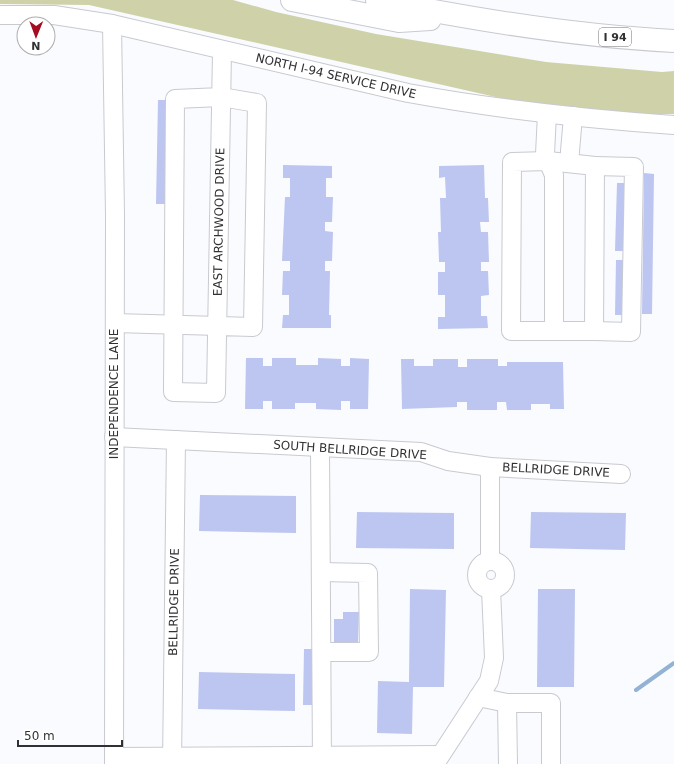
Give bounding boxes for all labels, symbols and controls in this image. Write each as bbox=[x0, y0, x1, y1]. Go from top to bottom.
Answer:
north arrow bbox=[16, 16, 56, 56]
road number: I 94 bbox=[599, 28, 631, 46]
text: N bbox=[31, 39, 41, 52]
street label: NORTH I-94 SERVICE DRIVE bbox=[254, 51, 418, 101]
street label: EAST ARCHWOOD DRIVE bbox=[211, 148, 227, 296]
street label: INDEPENDENCE LANE bbox=[107, 329, 121, 459]
street label: SOUTH BELLRIDGE DRIVE bbox=[273, 438, 427, 462]
street label: BELLRIDGE DRIVE bbox=[502, 460, 610, 480]
street label: BELLRIDGE DRIVE bbox=[166, 548, 182, 656]
scale bar bbox=[18, 722, 122, 748]
text: 50 m bbox=[24, 729, 55, 743]

